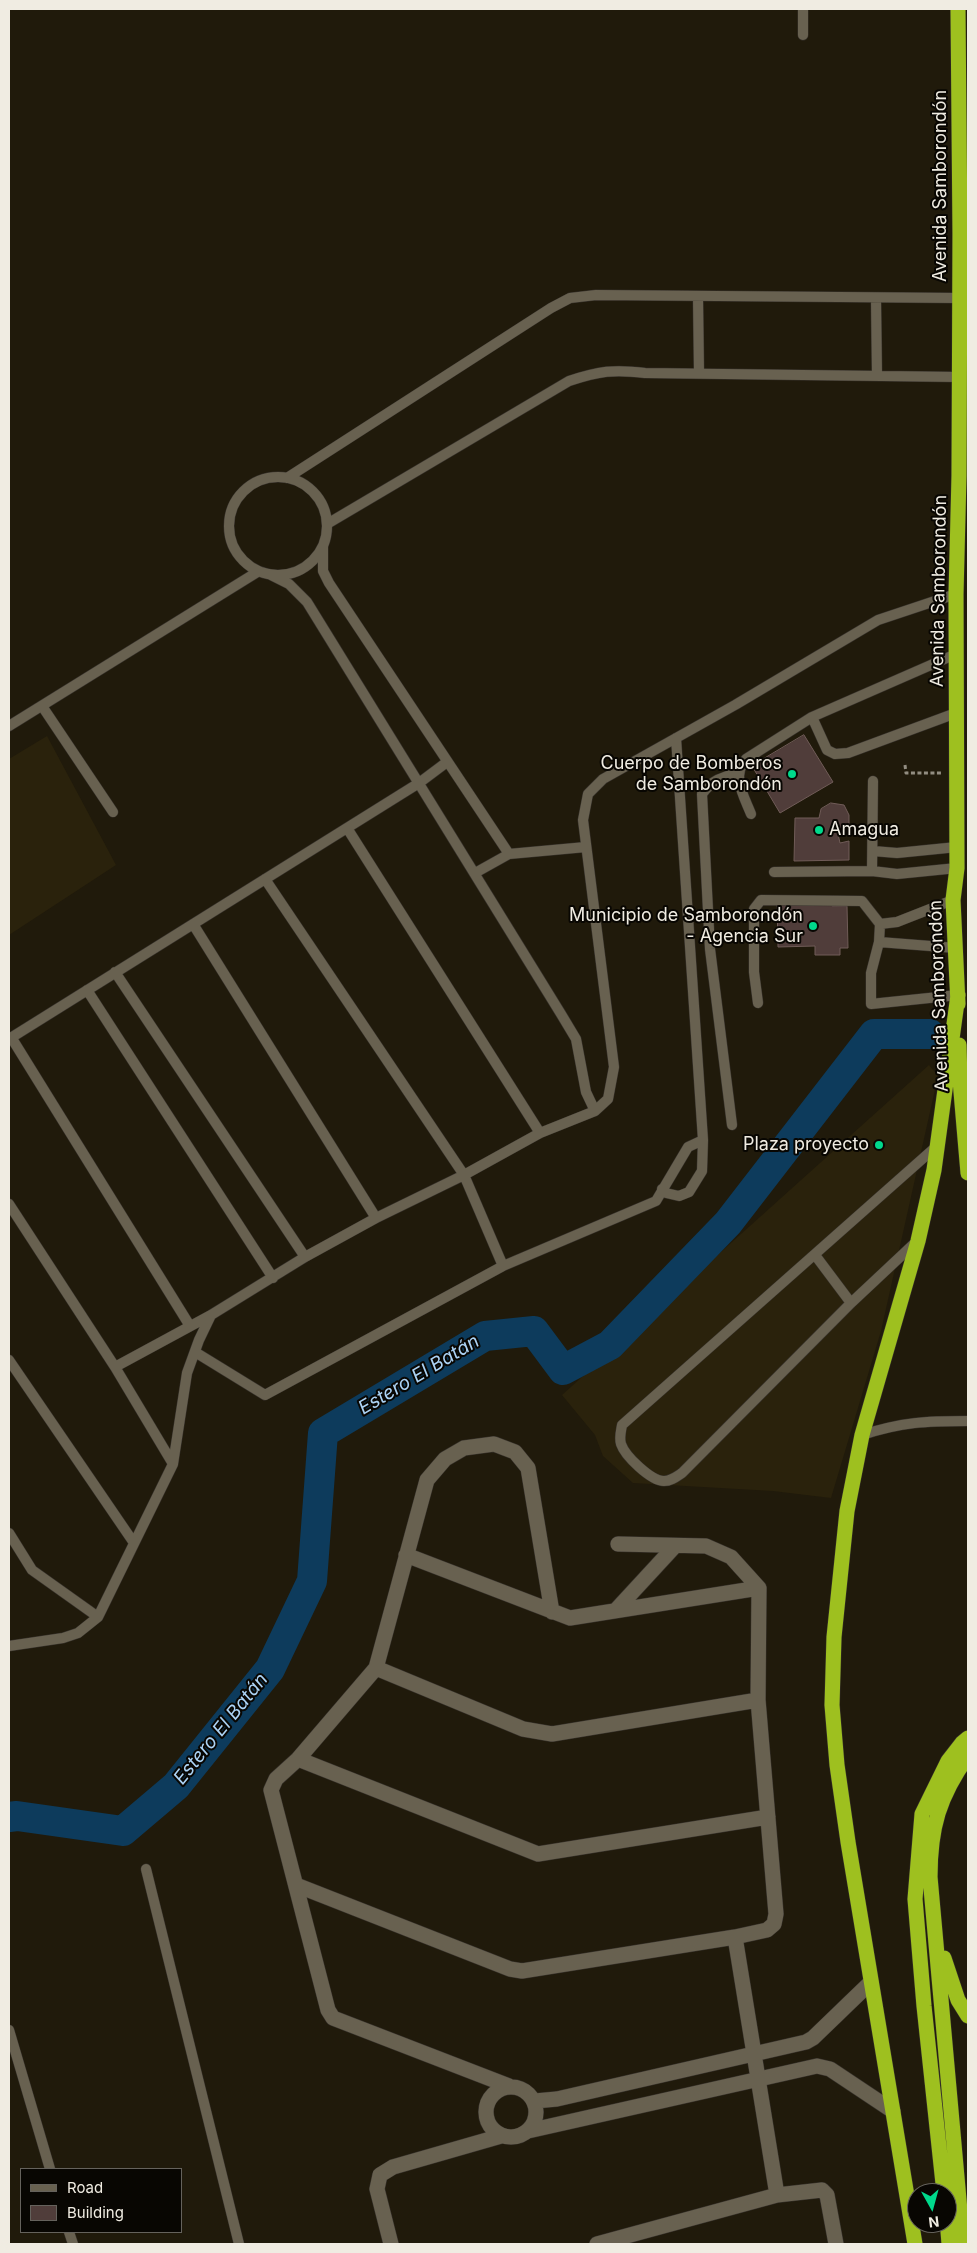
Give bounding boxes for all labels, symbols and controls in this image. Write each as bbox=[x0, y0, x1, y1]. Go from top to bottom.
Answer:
street label: Avenida Samborondón bbox=[930, 90, 952, 282]
street label: Avenida Samborondón bbox=[927, 495, 951, 687]
place label: Cuerpo de Bomberos de Samborondón bbox=[601, 753, 782, 796]
marker: Cuerpo de Bomberos de Samborondón bbox=[786, 768, 798, 780]
place label: Amagua bbox=[829, 819, 899, 841]
marker: Amagua bbox=[813, 824, 825, 836]
street label: Avenida Samborondón bbox=[925, 900, 953, 1092]
place label: Municipio de Samborondón - Agencia Sur bbox=[569, 905, 803, 948]
marker: Municipio de Samborondón - Agencia Sur bbox=[807, 920, 819, 932]
place label: Plaza proyecto bbox=[743, 1134, 869, 1156]
marker: Plaza proyecto bbox=[873, 1139, 885, 1151]
water label: Estero El Batán bbox=[355, 1330, 483, 1420]
water label: Estero El Batán bbox=[169, 1669, 273, 1789]
legend bbox=[20, 2168, 182, 2233]
text: Road bbox=[67, 2178, 103, 2197]
north arrow bbox=[907, 2183, 957, 2233]
text: Building bbox=[67, 2203, 124, 2222]
text: N bbox=[927, 2213, 940, 2231]

